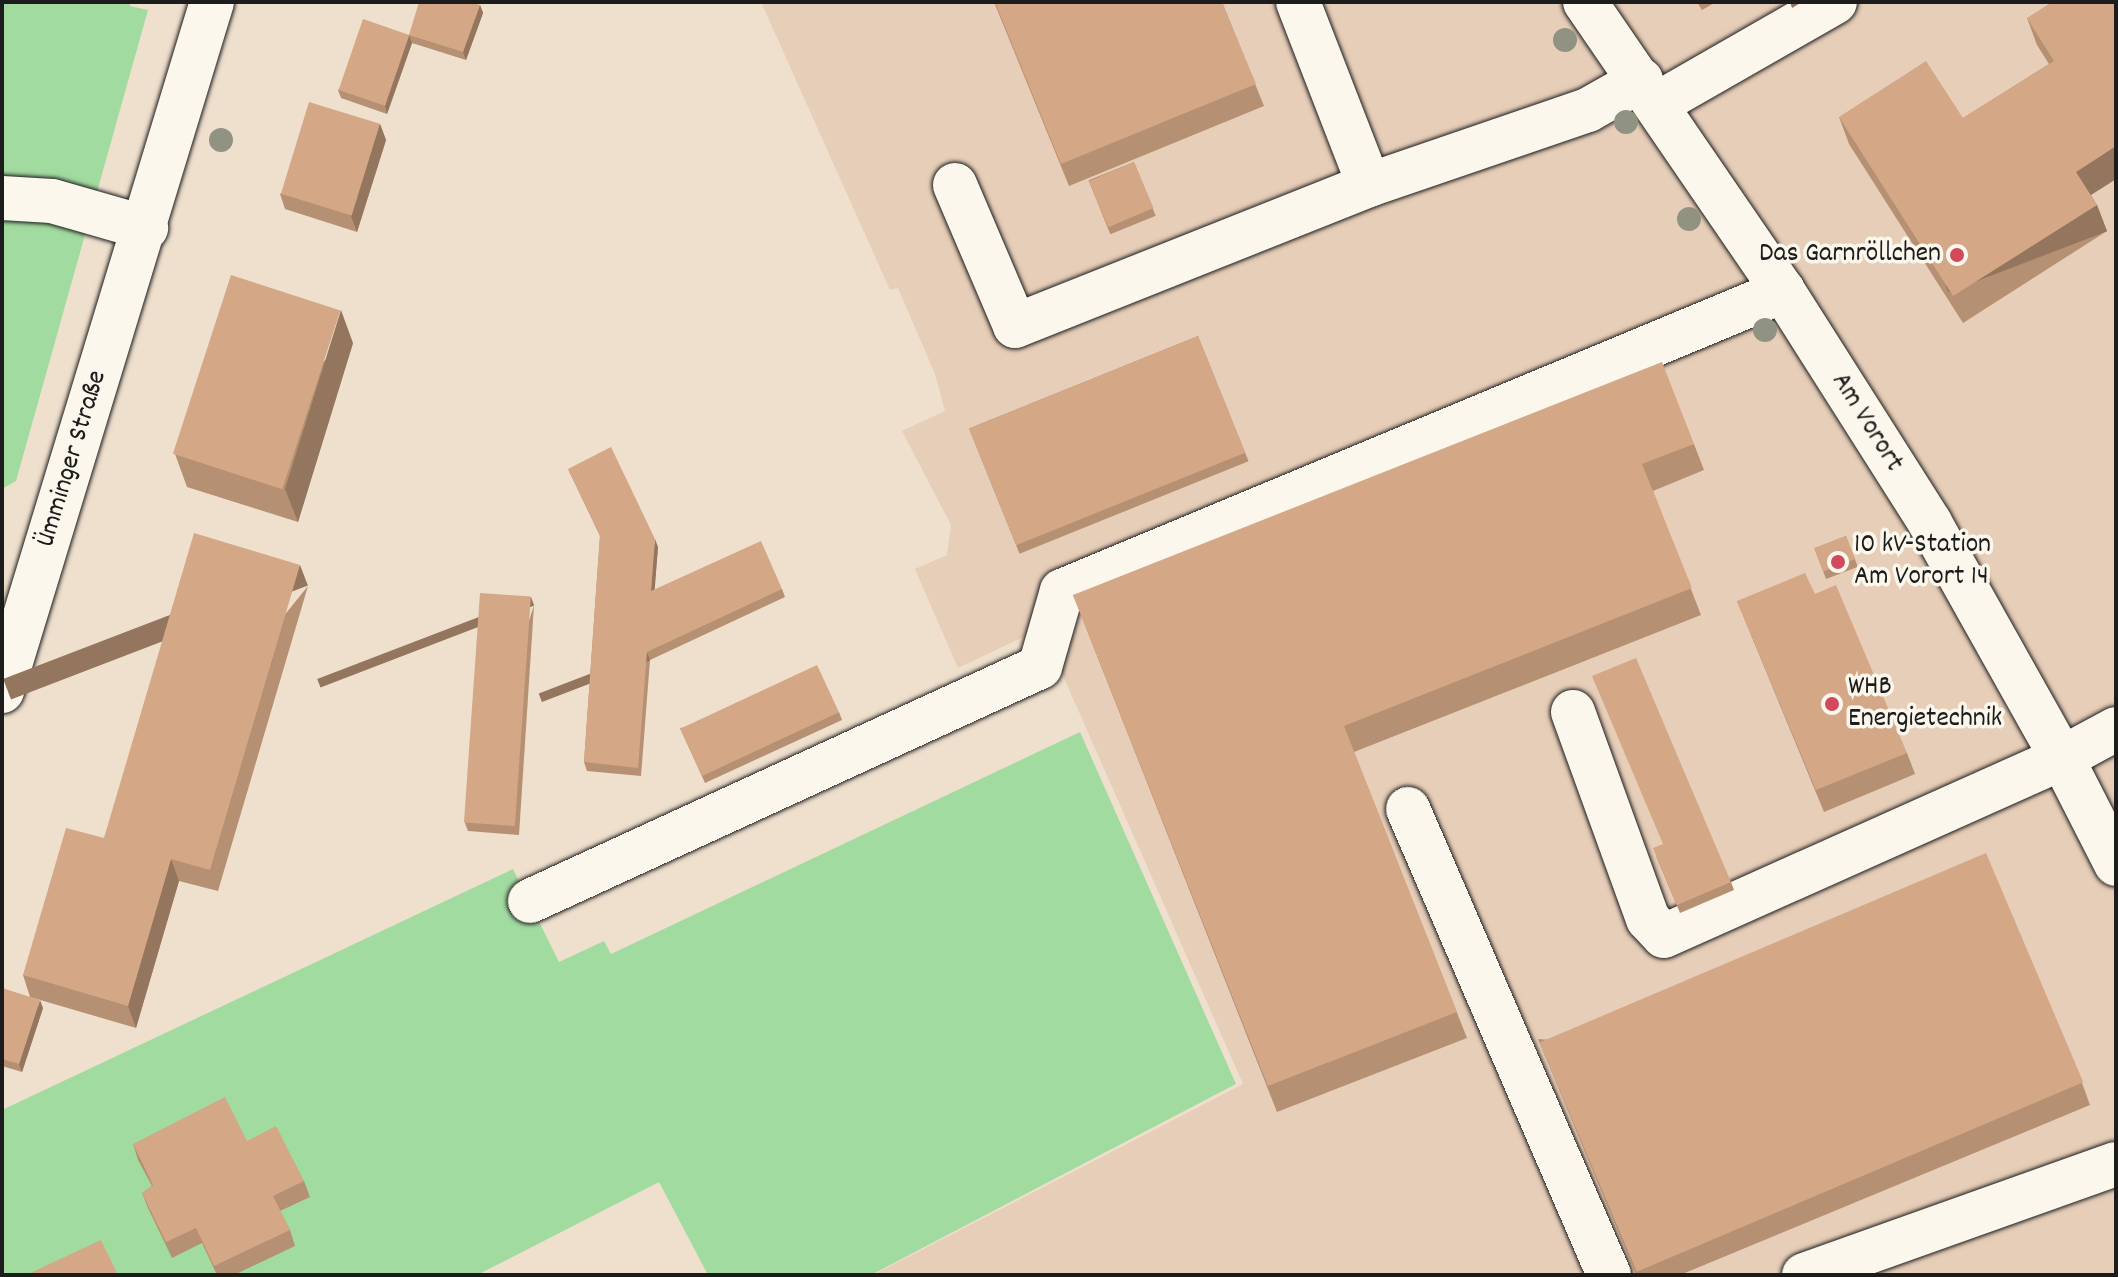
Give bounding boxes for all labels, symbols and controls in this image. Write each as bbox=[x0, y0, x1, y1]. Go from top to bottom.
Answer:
place label: Das Garnröllchen bbox=[1759, 238, 1941, 272]
marker: Das Garnröllchen bbox=[1948, 246, 1966, 264]
street label: Ümminger Straße bbox=[30, 367, 116, 551]
street label: Am Vorort bbox=[1822, 367, 1910, 479]
place label: 10 kV-Station Am Vorort 14 bbox=[1854, 529, 1991, 595]
marker: 10 kV-Station Am Vorort 14 bbox=[1829, 553, 1847, 571]
place label: WHB Energietechnik bbox=[1848, 671, 2002, 737]
marker: WHB Energietechnik bbox=[1823, 695, 1841, 713]

